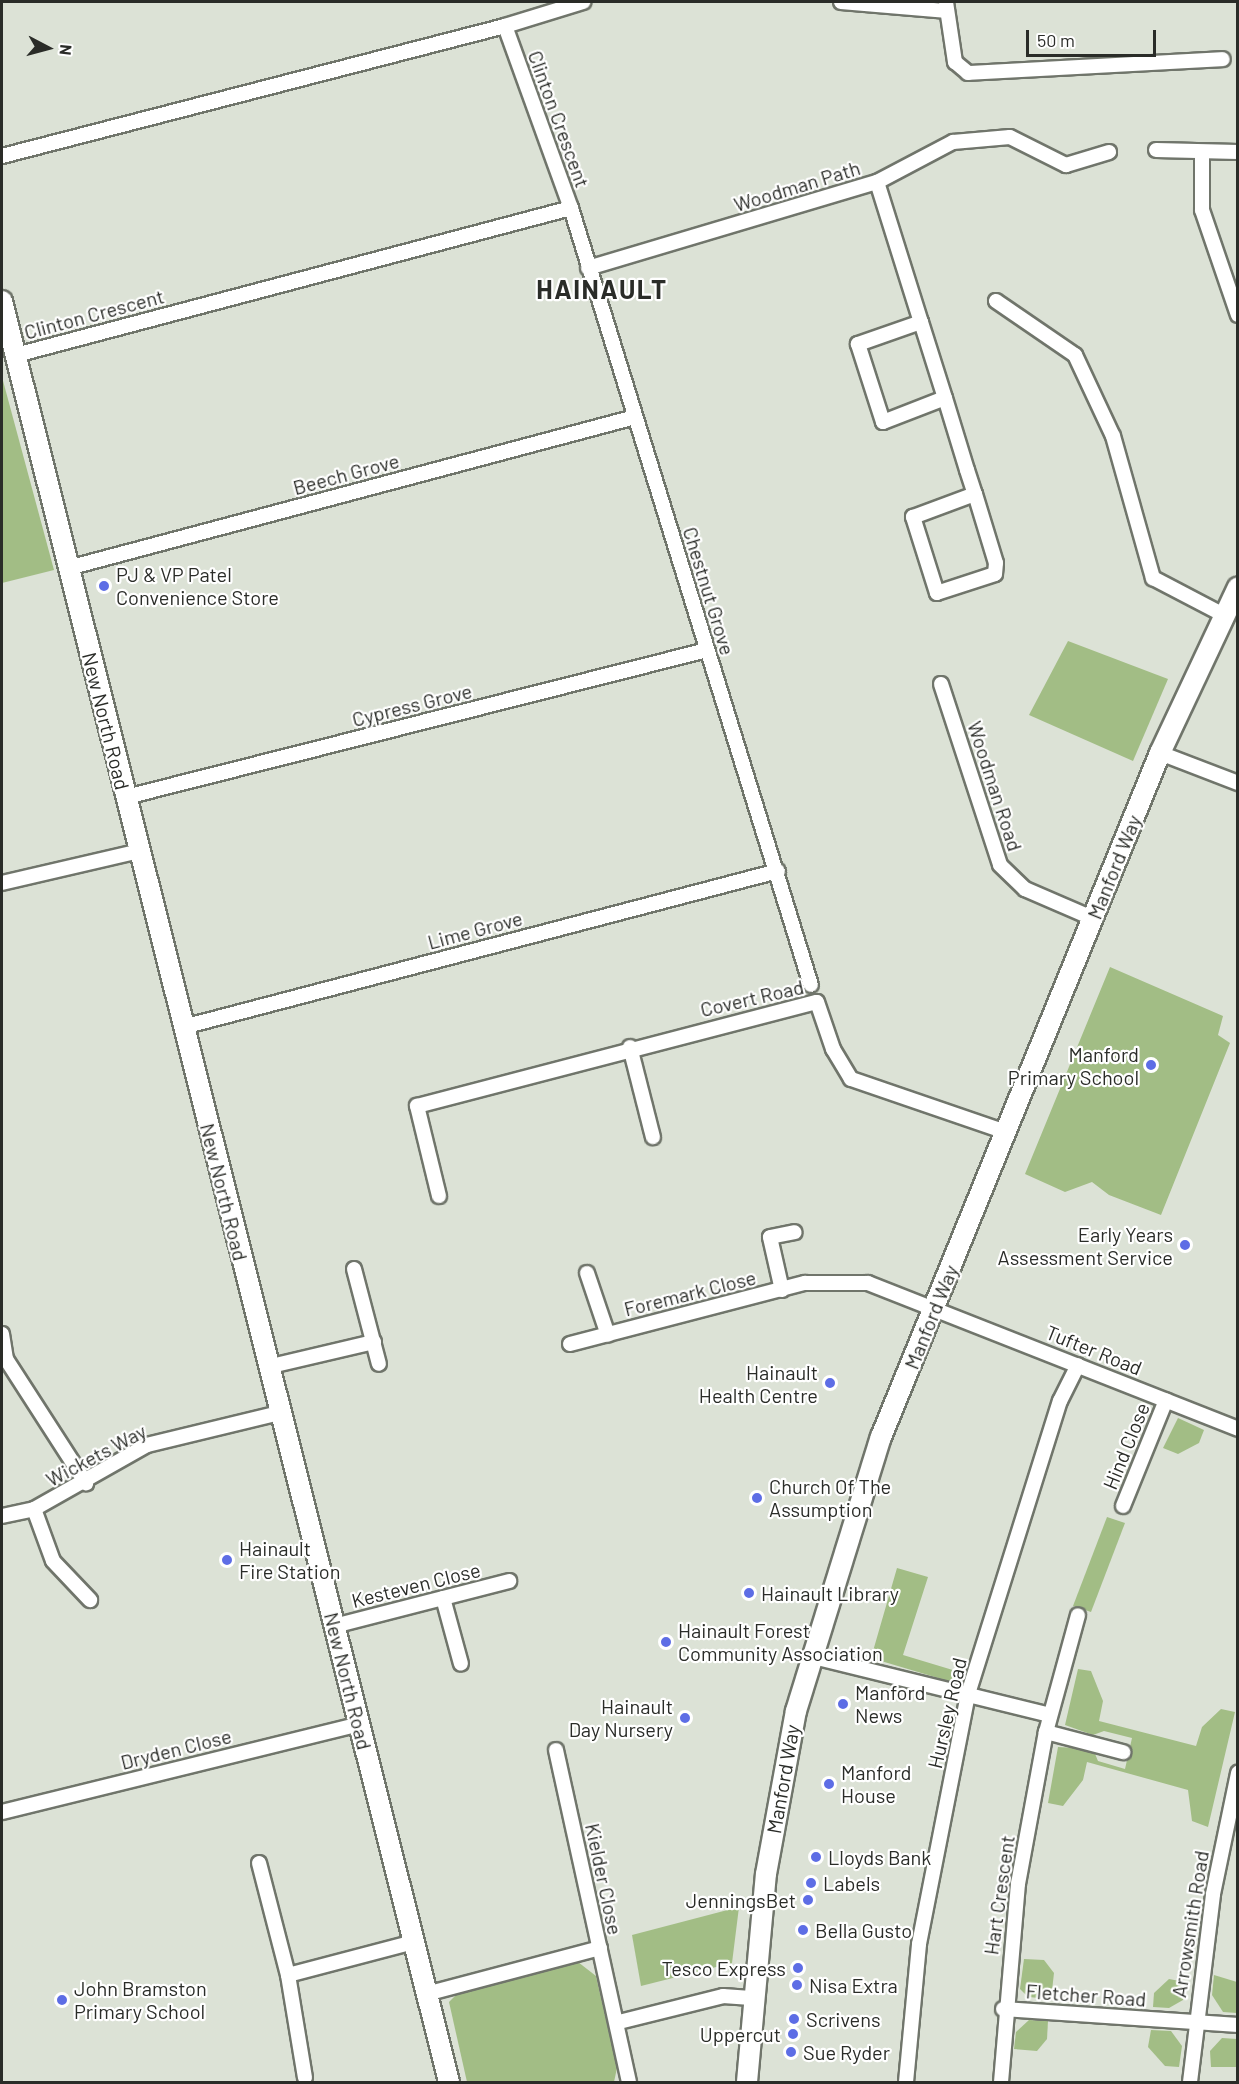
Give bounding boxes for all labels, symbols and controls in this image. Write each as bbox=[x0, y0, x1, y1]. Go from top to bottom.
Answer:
north arrow bbox=[18, 18, 78, 78]
scale bar bbox=[1029, 18, 1160, 56]
text: 50 m bbox=[1037, 29, 1075, 51]
text: N bbox=[56, 44, 76, 56]
street label: Clinton Crescent bbox=[523, 47, 595, 191]
street label: Woodman Path bbox=[731, 155, 863, 217]
district label: HAINAULT bbox=[536, 273, 668, 305]
street label: Clinton Crescent bbox=[21, 284, 167, 344]
street label: Beech Grove bbox=[290, 448, 402, 500]
street label: Chestnut Grove bbox=[678, 524, 740, 658]
place label: PJ & VP Patel Convenience Store bbox=[116, 562, 279, 609]
marker: PJ & VP Patel Convenience Store bbox=[97, 579, 111, 593]
street label: New North Road bbox=[77, 650, 135, 792]
street label: Cypress Grove bbox=[350, 679, 474, 731]
street label: Woodman Road bbox=[963, 718, 1027, 854]
street label: Manford Way bbox=[1082, 811, 1146, 923]
street label: Lime Grove bbox=[425, 906, 525, 954]
street label: Covert Road bbox=[698, 974, 806, 1022]
place label: Manford Primary School bbox=[1008, 1042, 1139, 1089]
marker: Manford Primary School bbox=[1144, 1058, 1158, 1072]
street label: New North Road bbox=[195, 1121, 253, 1263]
place label: Early Years Assessment Service bbox=[998, 1222, 1173, 1269]
marker: Early Years Assessment Service bbox=[1178, 1238, 1192, 1252]
street label: Manford Way bbox=[899, 1261, 963, 1373]
street label: Foremark Close bbox=[621, 1265, 759, 1321]
street label: Tufter Road bbox=[1042, 1320, 1146, 1380]
place label: Hainault Health Centre bbox=[699, 1360, 818, 1407]
marker: Hainault Health Centre bbox=[823, 1376, 837, 1390]
street label: Hind Close bbox=[1098, 1399, 1154, 1493]
street label: Wickets Way bbox=[42, 1419, 150, 1491]
place label: Church Of The Assumption bbox=[769, 1474, 891, 1521]
marker: Church Of The Assumption bbox=[750, 1491, 764, 1505]
place label: Hainault Fire Station bbox=[239, 1536, 340, 1583]
marker: Hainault Fire Station bbox=[220, 1553, 234, 1567]
street label: Kesteven Close bbox=[349, 1557, 483, 1613]
place label: Hainault Library bbox=[761, 1581, 899, 1605]
marker: Hainault Library bbox=[742, 1586, 756, 1600]
street label: New North Road bbox=[319, 1610, 377, 1752]
place label: Hainault Forest Community Association bbox=[678, 1618, 883, 1665]
marker: Hainault Forest Community Association bbox=[659, 1635, 673, 1649]
street label: Hursley Road bbox=[923, 1655, 971, 1771]
place label: Manford News bbox=[855, 1680, 925, 1727]
place label: Hainault Day Nursery bbox=[569, 1694, 673, 1741]
marker: Manford News bbox=[836, 1697, 850, 1711]
marker: Hainault Day Nursery bbox=[678, 1711, 692, 1725]
street label: Manford Way bbox=[762, 1723, 804, 1835]
street label: Dryden Close bbox=[118, 1724, 234, 1774]
place label: Manford House bbox=[841, 1760, 911, 1807]
marker: Manford House bbox=[822, 1777, 836, 1791]
street label: Kielder Close bbox=[580, 1821, 628, 1937]
street label: Hart Crescent bbox=[979, 1834, 1019, 1956]
place label: Lloyds Bank bbox=[828, 1845, 931, 1869]
street label: Arrowsmith Road bbox=[1167, 1849, 1213, 1999]
marker: Lloyds Bank bbox=[809, 1850, 823, 1864]
place label: Labels bbox=[823, 1871, 880, 1895]
marker: Labels bbox=[804, 1876, 818, 1890]
place label: JenningsBet bbox=[686, 1888, 796, 1912]
marker: JenningsBet bbox=[801, 1893, 815, 1907]
place label: Bella Gusto bbox=[815, 1918, 912, 1942]
marker: Bella Gusto bbox=[796, 1923, 810, 1937]
place label: Tesco Express bbox=[661, 1956, 786, 1980]
marker: Tesco Express bbox=[791, 1961, 805, 1975]
place label: Nisa Extra bbox=[809, 1973, 898, 1997]
place label: John Bramston Primary School bbox=[74, 1976, 207, 2023]
marker: Nisa Extra bbox=[790, 1978, 804, 1992]
street label: Fletcher Road bbox=[1025, 1979, 1147, 2011]
marker: John Bramston Primary School bbox=[55, 1993, 69, 2007]
place label: Scrivens bbox=[806, 2007, 881, 2031]
marker: Scrivens bbox=[787, 2012, 801, 2026]
place label: Uppercut bbox=[700, 2022, 781, 2046]
marker: Uppercut bbox=[786, 2027, 800, 2041]
place label: Sue Ryder bbox=[803, 2040, 890, 2064]
marker: Sue Ryder bbox=[784, 2045, 798, 2059]

